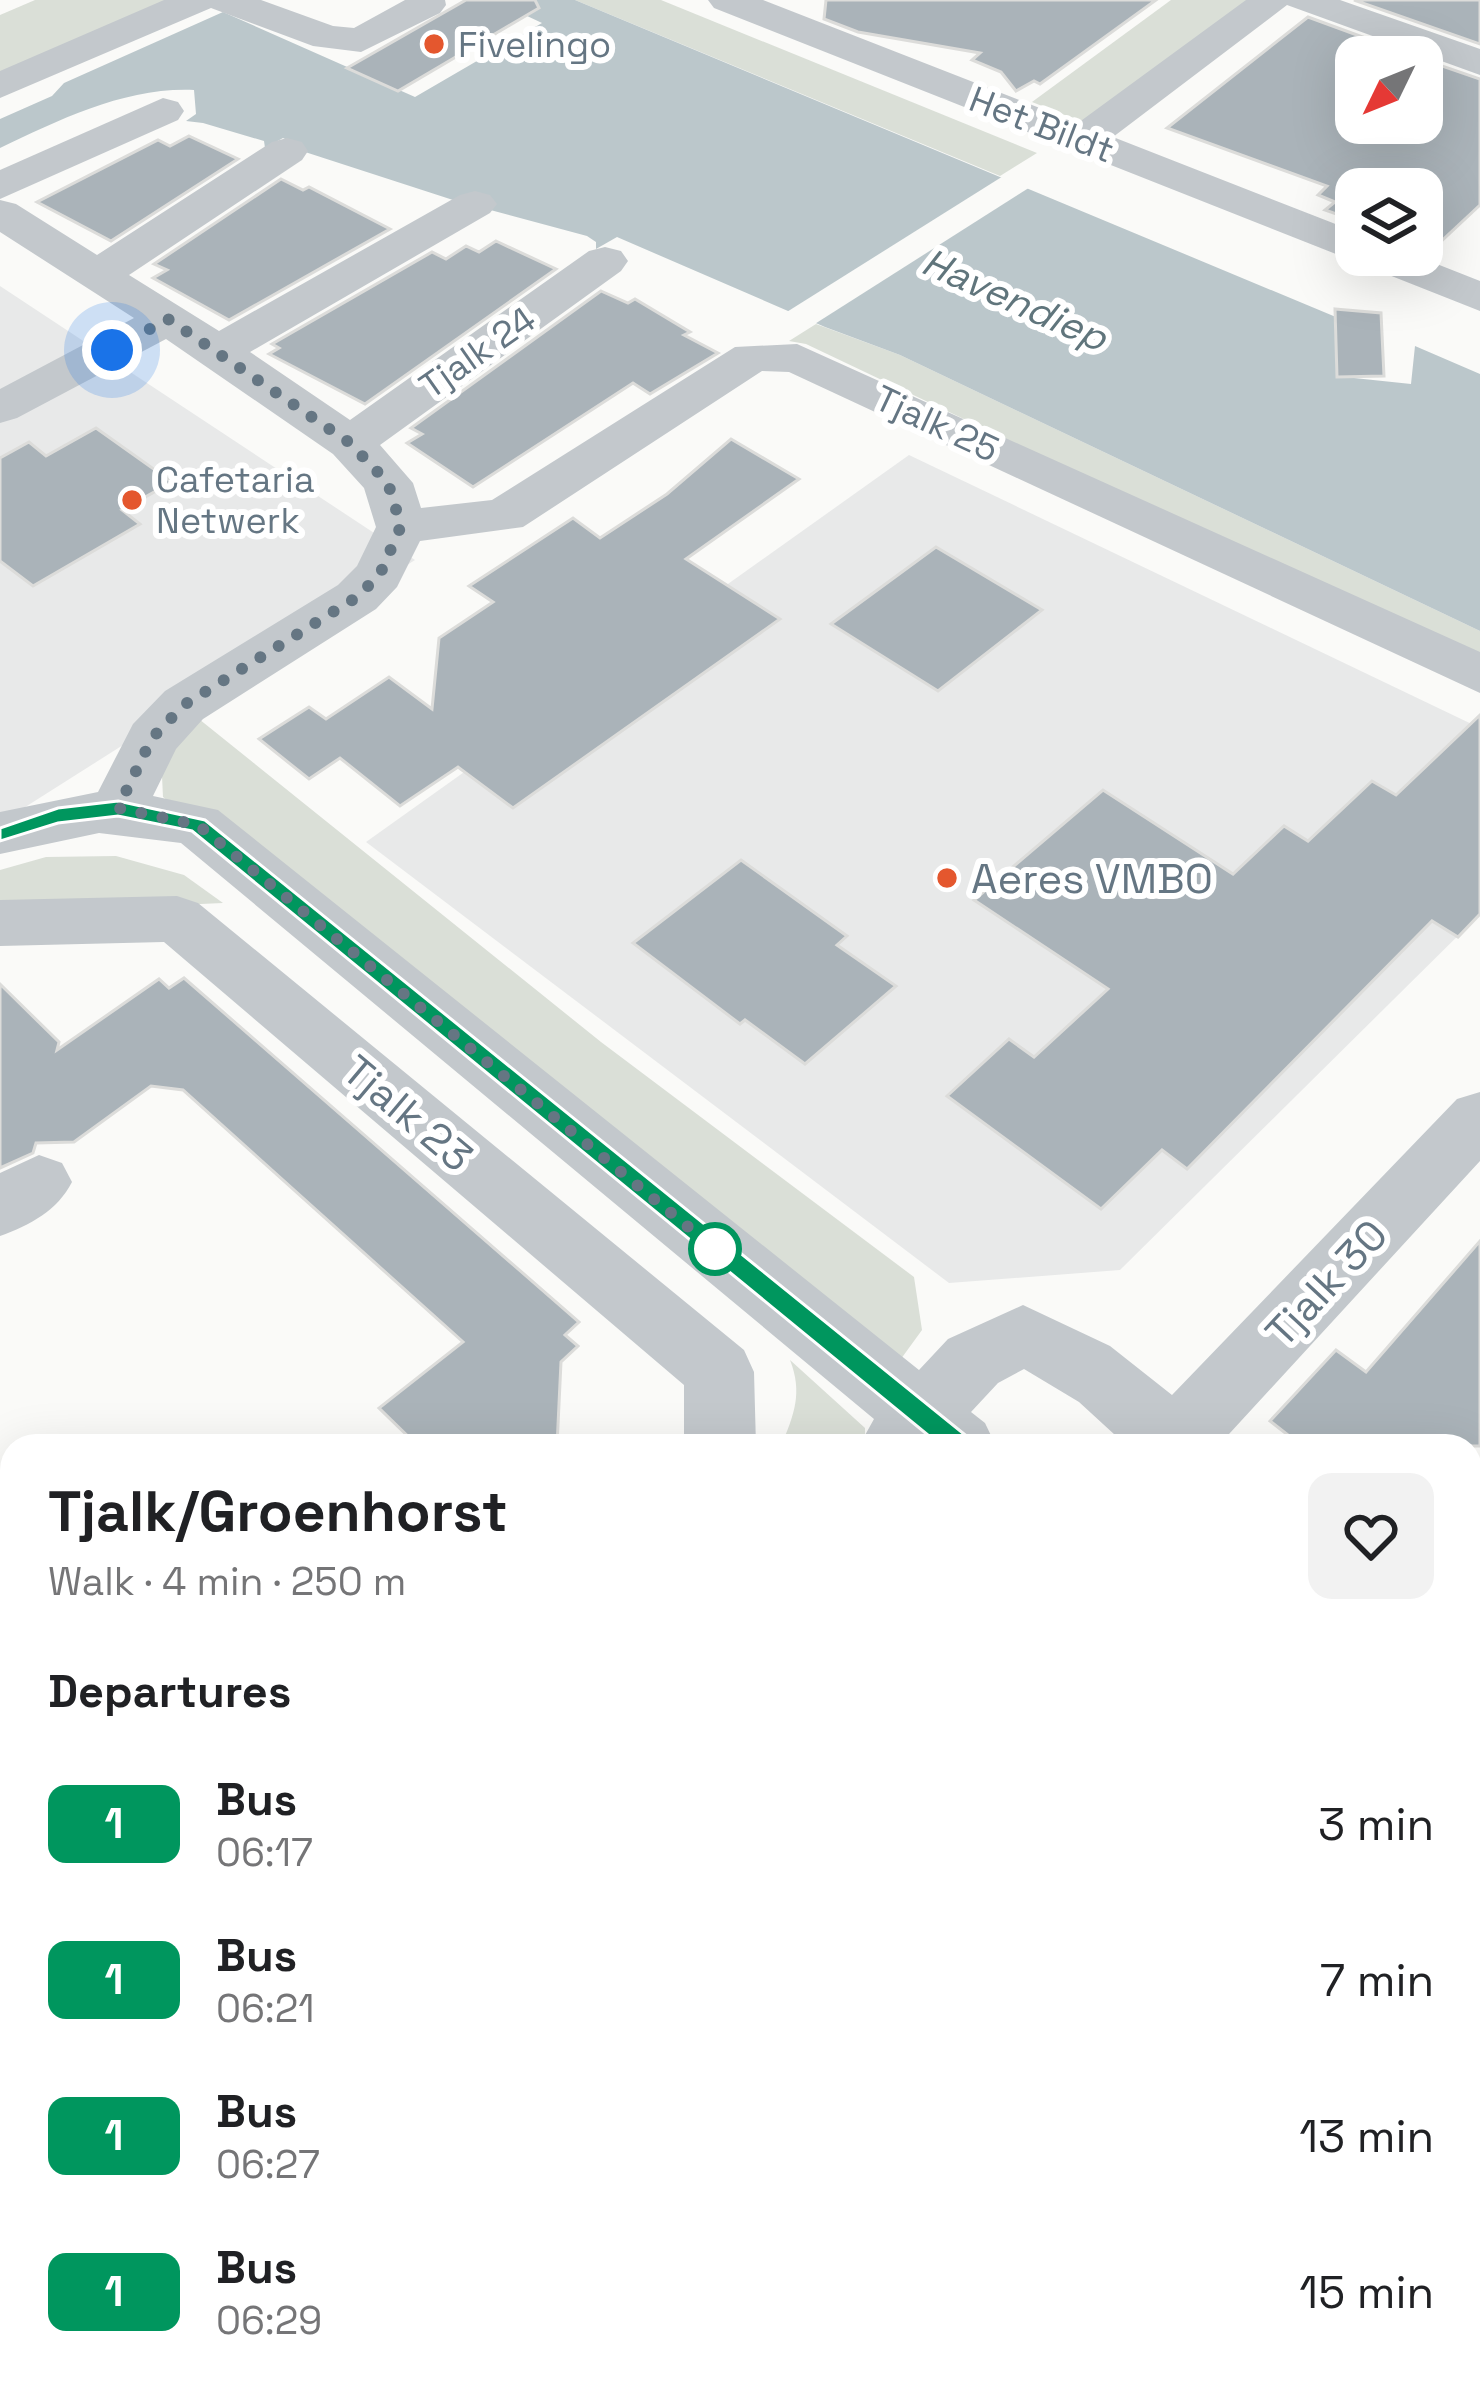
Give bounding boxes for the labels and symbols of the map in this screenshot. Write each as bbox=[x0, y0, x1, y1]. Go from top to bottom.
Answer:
place label: Fivelingo bbox=[458, 22, 611, 68]
marker: Fivelingo bbox=[421, 31, 447, 57]
north arrow bbox=[1335, 36, 1443, 144]
street label: Het Bildt bbox=[963, 76, 1120, 174]
water label: Havendiep bbox=[915, 237, 1116, 363]
street label: Tjalk 24 bbox=[411, 296, 544, 409]
your location bbox=[82, 320, 142, 380]
street label: Tjalk 25 bbox=[867, 375, 1006, 472]
place label: Cafetaria Netwerk bbox=[156, 457, 315, 544]
marker: Cafetaria Netwerk bbox=[119, 487, 145, 513]
place label: Aeres VMBO bbox=[971, 852, 1213, 905]
marker: Aeres VMBO bbox=[934, 865, 960, 891]
street label: Tjalk 23 bbox=[332, 1044, 483, 1183]
street label: Tjalk 30 bbox=[1254, 1209, 1399, 1358]
unlabelled marker bbox=[690, 1224, 740, 1274]

